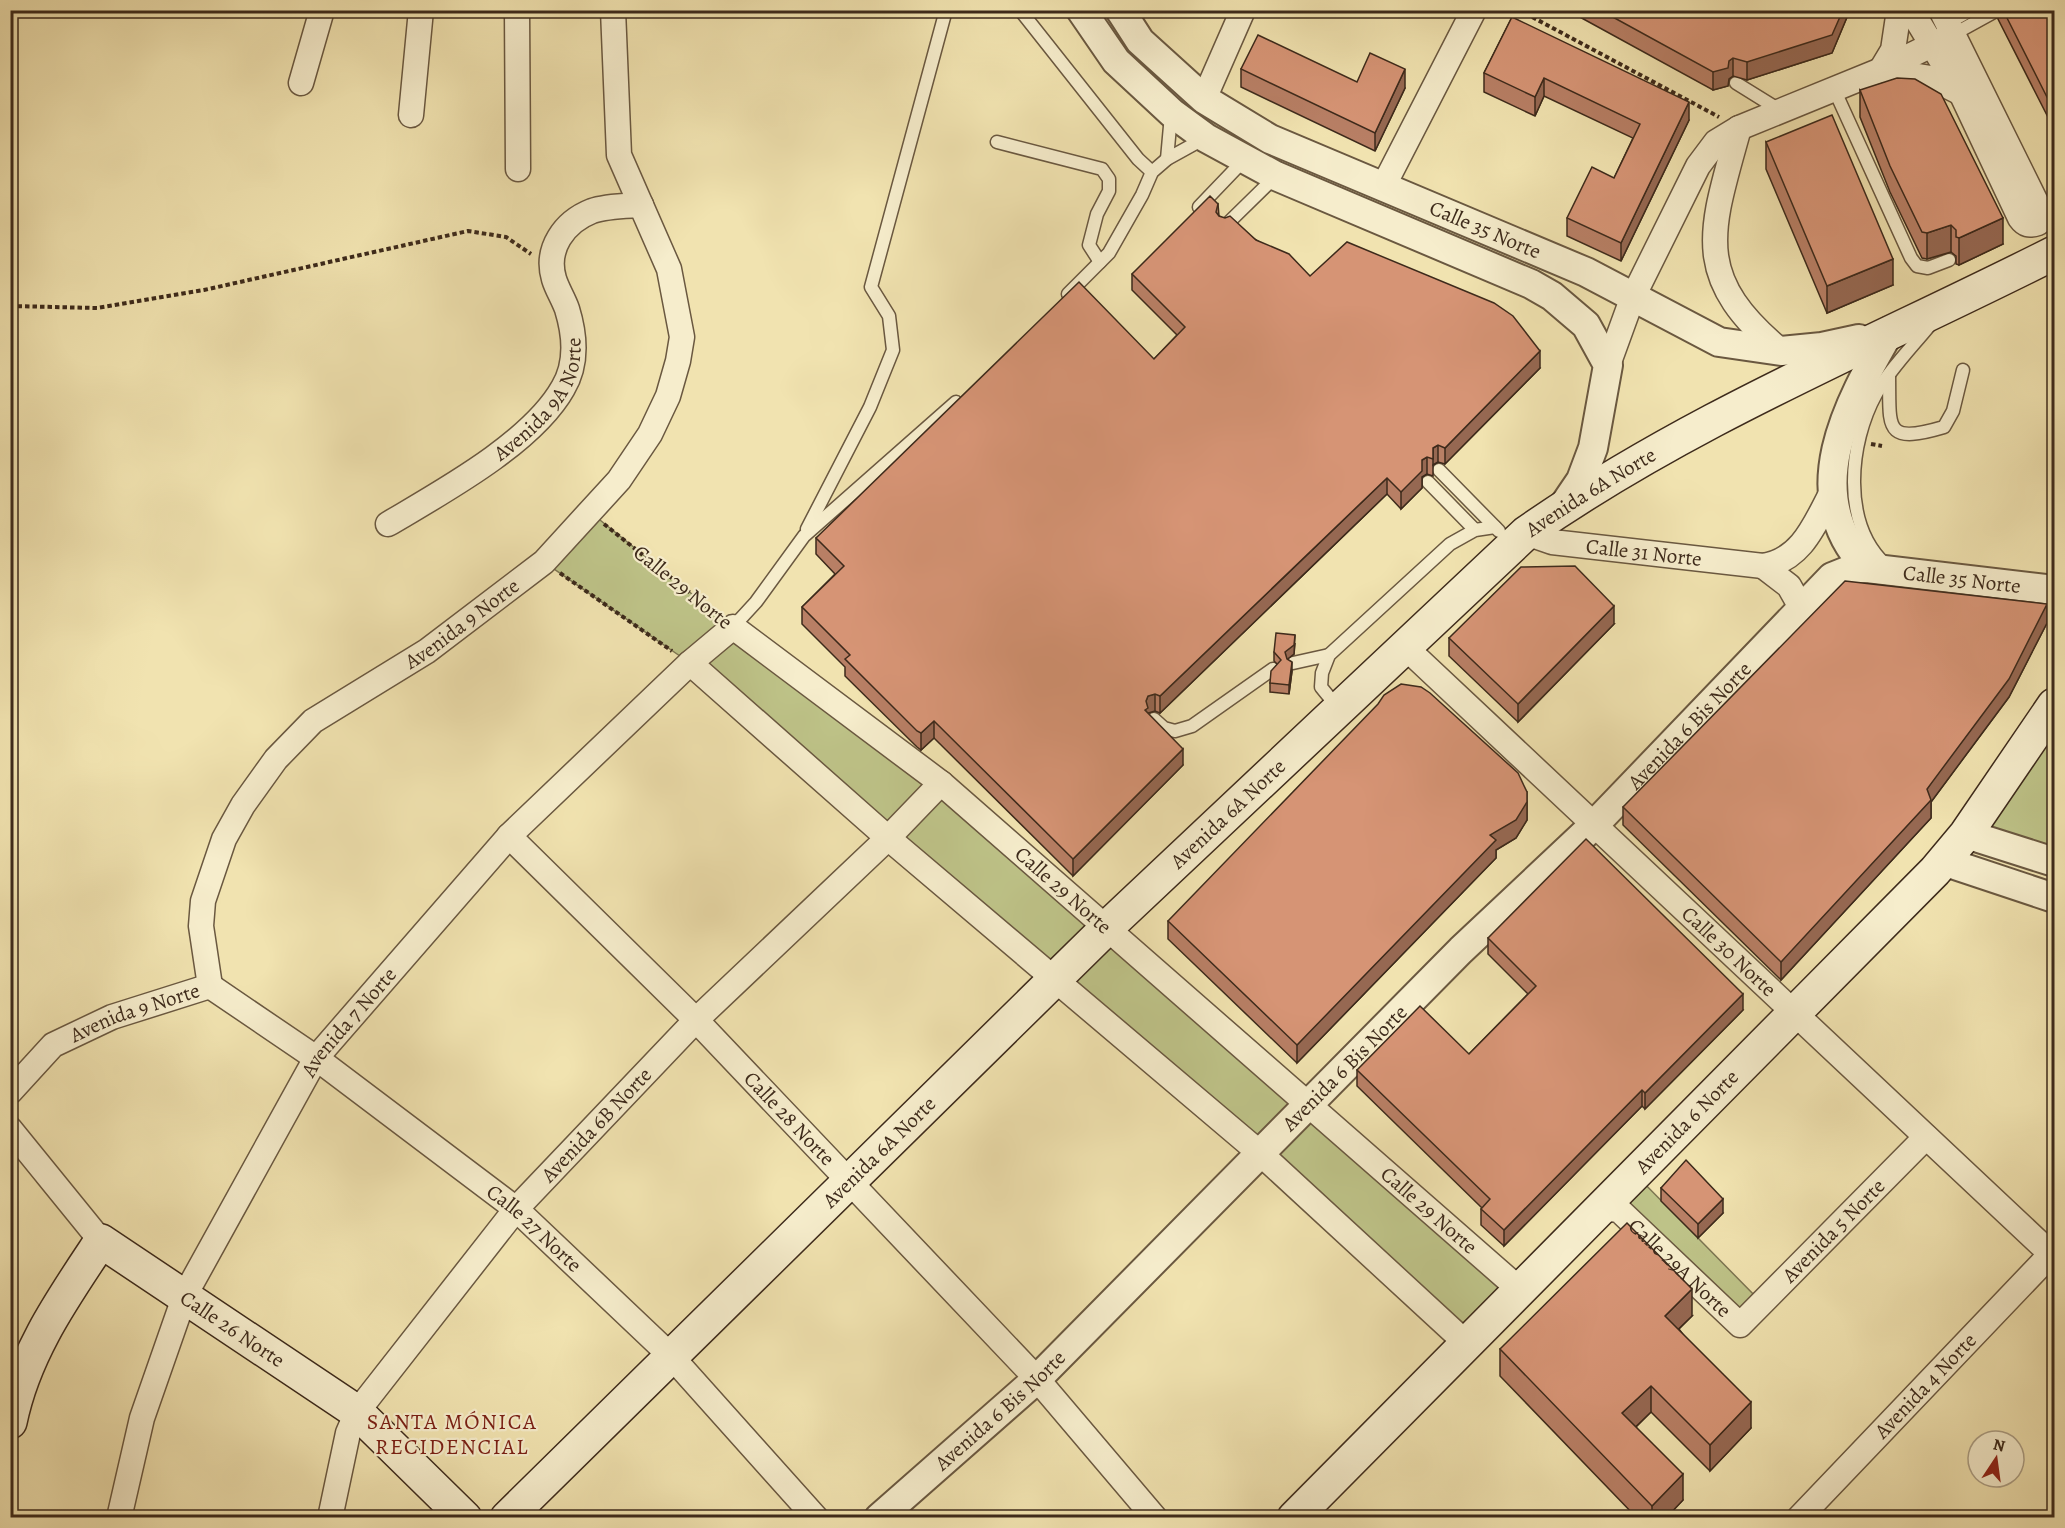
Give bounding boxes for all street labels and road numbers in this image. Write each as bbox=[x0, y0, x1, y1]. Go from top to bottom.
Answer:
street label: Calle 35 Norte bbox=[1425, 194, 1545, 265]
street label: Avenida 9A Norte bbox=[487, 337, 588, 468]
street label: Avenida 6A Norte bbox=[1519, 441, 1661, 544]
street label: Calle 31 Norte bbox=[1584, 532, 1703, 573]
street label: Calle 29 Norte bbox=[628, 538, 738, 636]
street label: Calle 35 Norte bbox=[1902, 558, 2022, 600]
street label: Avenida 9 Norte bbox=[399, 572, 525, 676]
street label: Avenida 6 Bis Norte bbox=[1621, 655, 1757, 796]
street label: Avenida 6A Norte bbox=[1164, 752, 1292, 875]
street label: Calle 29 Norte bbox=[1009, 840, 1118, 940]
street label: Calle 30 Norte bbox=[1676, 900, 1783, 1003]
street label: Avenida 7 Norte bbox=[294, 961, 403, 1083]
street label: Avenida 9 Norte bbox=[64, 976, 203, 1049]
street label: Avenida 6 Bis Norte bbox=[1275, 998, 1413, 1138]
street label: Avenida 6B Norte bbox=[534, 1061, 658, 1189]
street label: Avenida 6 Norte bbox=[1628, 1063, 1745, 1181]
street label: Calle 28 Norte bbox=[738, 1065, 841, 1172]
street label: Avenida 6A Norte bbox=[816, 1090, 942, 1215]
street label: Calle 29 Norte bbox=[1375, 1160, 1483, 1260]
street label: Avenida 5 Norte bbox=[1775, 1172, 1891, 1289]
street label: Calle 27 Norte bbox=[481, 1178, 588, 1278]
street label: Calle 29A Norte bbox=[1622, 1212, 1737, 1324]
street label: Calle 26 Norte bbox=[175, 1284, 290, 1374]
street label: Avenida 4 Norte bbox=[1868, 1327, 1983, 1445]
street label: Avenida 6 Bis Norte bbox=[928, 1344, 1072, 1477]

